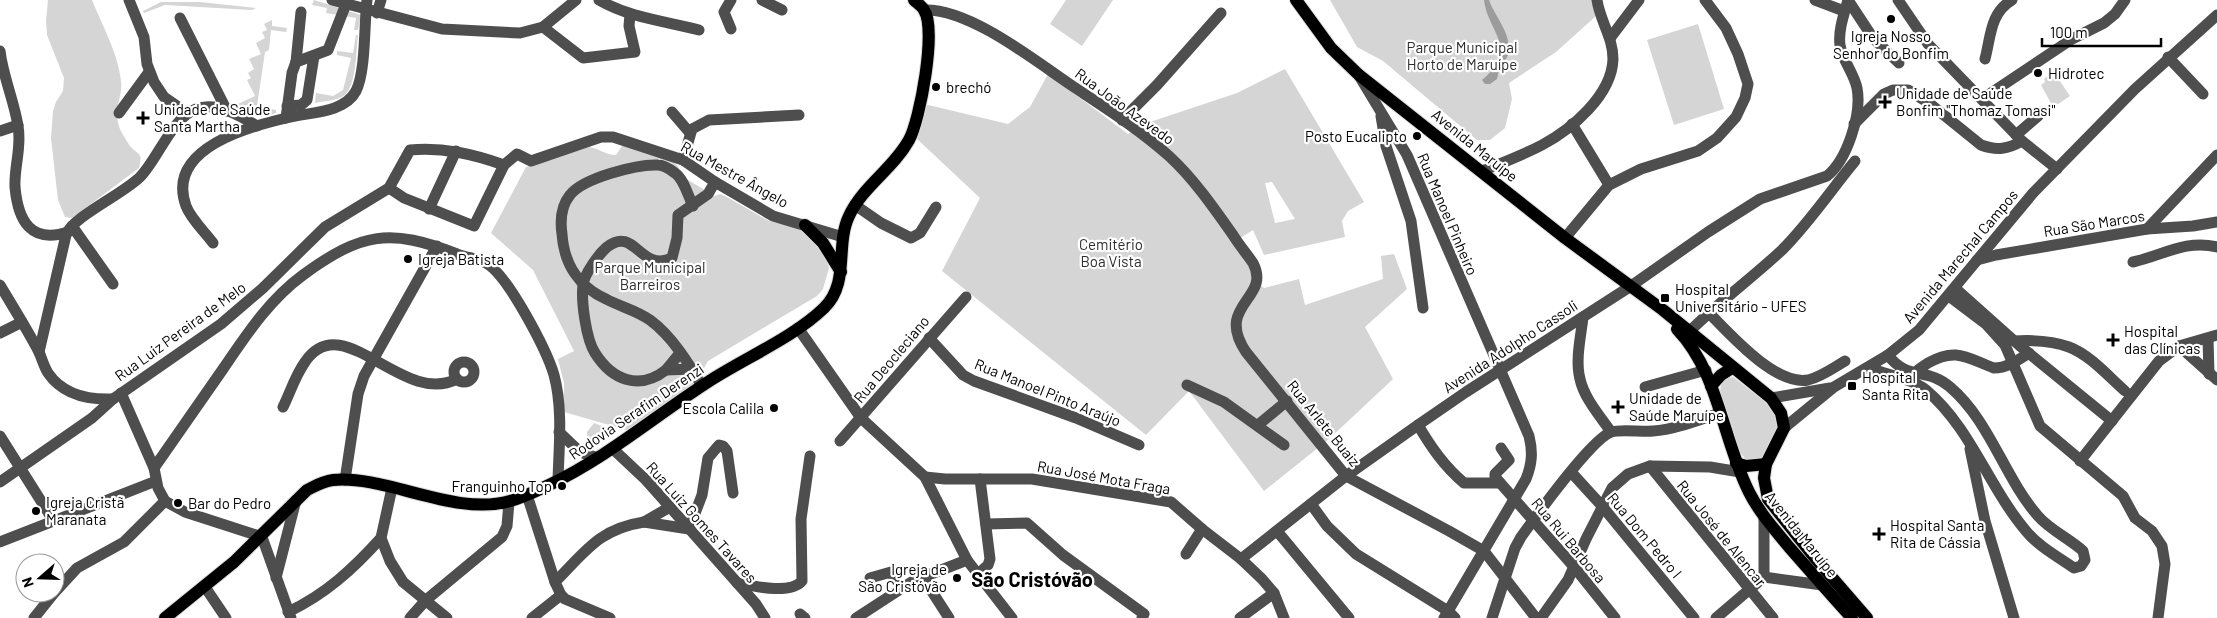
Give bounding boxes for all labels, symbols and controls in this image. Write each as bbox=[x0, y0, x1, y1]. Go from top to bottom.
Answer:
marker: Igreja Nosso Senhor do Bonfim bbox=[1885, 13, 1897, 25]
scale bar bbox=[2042, 15, 2161, 47]
text: 100 m bbox=[2050, 23, 2088, 41]
place label: Igreja Nosso Senhor do Bonfim bbox=[1833, 27, 1949, 62]
park label: Parque Municipal Horto de Maruípe bbox=[1407, 38, 1517, 73]
street label: Rua João Azevedo bbox=[1072, 64, 1178, 148]
place label: Hidrotec bbox=[2048, 64, 2105, 82]
marker: Hidrotec bbox=[2032, 67, 2044, 79]
place label: brechó bbox=[946, 78, 991, 96]
marker: brechó bbox=[930, 81, 942, 93]
place label: Unidade de Saúde Bonfim "Thomaz Tomasi" bbox=[1896, 84, 2055, 119]
marker: Unidade de Saúde Bonfim "Thomaz Tomasi" bbox=[1878, 95, 1892, 109]
place label: Unidade de Saúde Santa Martha bbox=[154, 100, 271, 135]
street label: Avenida Maruípe bbox=[1428, 105, 1522, 185]
marker: Unidade de Saúde Santa Martha bbox=[136, 111, 150, 125]
place label: Posto Eucalipto bbox=[1305, 127, 1407, 145]
marker: Posto Eucalipto bbox=[1411, 130, 1423, 142]
street label: Rua Mestre Ângelo bbox=[678, 137, 792, 211]
street label: Rua Manoel Pinheiro bbox=[1414, 150, 1482, 278]
street label: Avenida Marechal Campos bbox=[1899, 186, 2021, 326]
street label: Rua São Marcos bbox=[2042, 206, 2146, 240]
park label: Cemitério Boa Vista bbox=[1079, 235, 1143, 270]
place label: Igreja Batista bbox=[418, 250, 504, 268]
marker: Igreja Batista bbox=[402, 253, 414, 265]
park label: Parque Municipal Barreiros bbox=[595, 258, 705, 293]
street label: Rua Luiz Pereira de Melo bbox=[111, 277, 249, 385]
place label: Hospital Universitário - UFES bbox=[1675, 280, 1807, 315]
marker: Hospital Universitário - UFES bbox=[1659, 292, 1671, 304]
street label: Avenida Adolpho Cassoli bbox=[1439, 296, 1581, 396]
street label: Rua Deocleciano bbox=[849, 312, 933, 406]
place label: Hospital das Clínicas bbox=[2124, 322, 2200, 357]
marker: Hospital das Clínicas bbox=[2106, 333, 2120, 347]
street label: Rua Manoel Pinto Araújo bbox=[972, 354, 1124, 430]
street label: Rodovia Serafim Derenzi bbox=[565, 359, 707, 463]
place label: Hospital Santa Rita bbox=[1862, 368, 1929, 403]
street label: Rua Arlete Buaiz bbox=[1284, 376, 1364, 470]
marker: Hospital Santa Rita bbox=[1846, 380, 1858, 392]
place label: Unidade de Saúde Maruípe bbox=[1629, 389, 1724, 424]
place label: Escola Calila bbox=[683, 399, 764, 417]
marker: Unidade de Saúde Maruípe bbox=[1611, 400, 1625, 414]
marker: Escola Calila bbox=[768, 402, 780, 414]
street label: Rua José Mota Fraga bbox=[1036, 456, 1172, 498]
street label: Rua Luiz Gomes Tavares bbox=[643, 458, 761, 586]
street label: Rua José de Alencar bbox=[1674, 476, 1771, 590]
place label: Franguinho Top bbox=[451, 477, 552, 495]
marker: Franguinho Top bbox=[556, 480, 568, 492]
street label: Avenida Maruípe bbox=[1762, 487, 1842, 581]
street label: Rua Dom Pedro I bbox=[1604, 489, 1686, 581]
place label: Igreja Cristã Maranata bbox=[46, 493, 124, 528]
place label: Bar do Pedro bbox=[188, 494, 271, 512]
street label: Rua Rui Barbosa bbox=[1528, 494, 1610, 586]
marker: Bar do Pedro bbox=[172, 497, 184, 509]
marker: Igreja Cristã Maranata bbox=[30, 505, 42, 517]
place label: Hospital Santa Rita de Cássia bbox=[1890, 516, 1985, 551]
marker: Hospital Santa Rita de Cássia bbox=[1872, 527, 1886, 541]
north arrow bbox=[15, 553, 65, 603]
place label: Igreja de São Cristóvão bbox=[858, 560, 947, 595]
district label: São Cristóvão bbox=[971, 567, 1093, 591]
marker: Igreja de São Cristóvão bbox=[951, 572, 963, 584]
text: N bbox=[18, 575, 37, 590]

